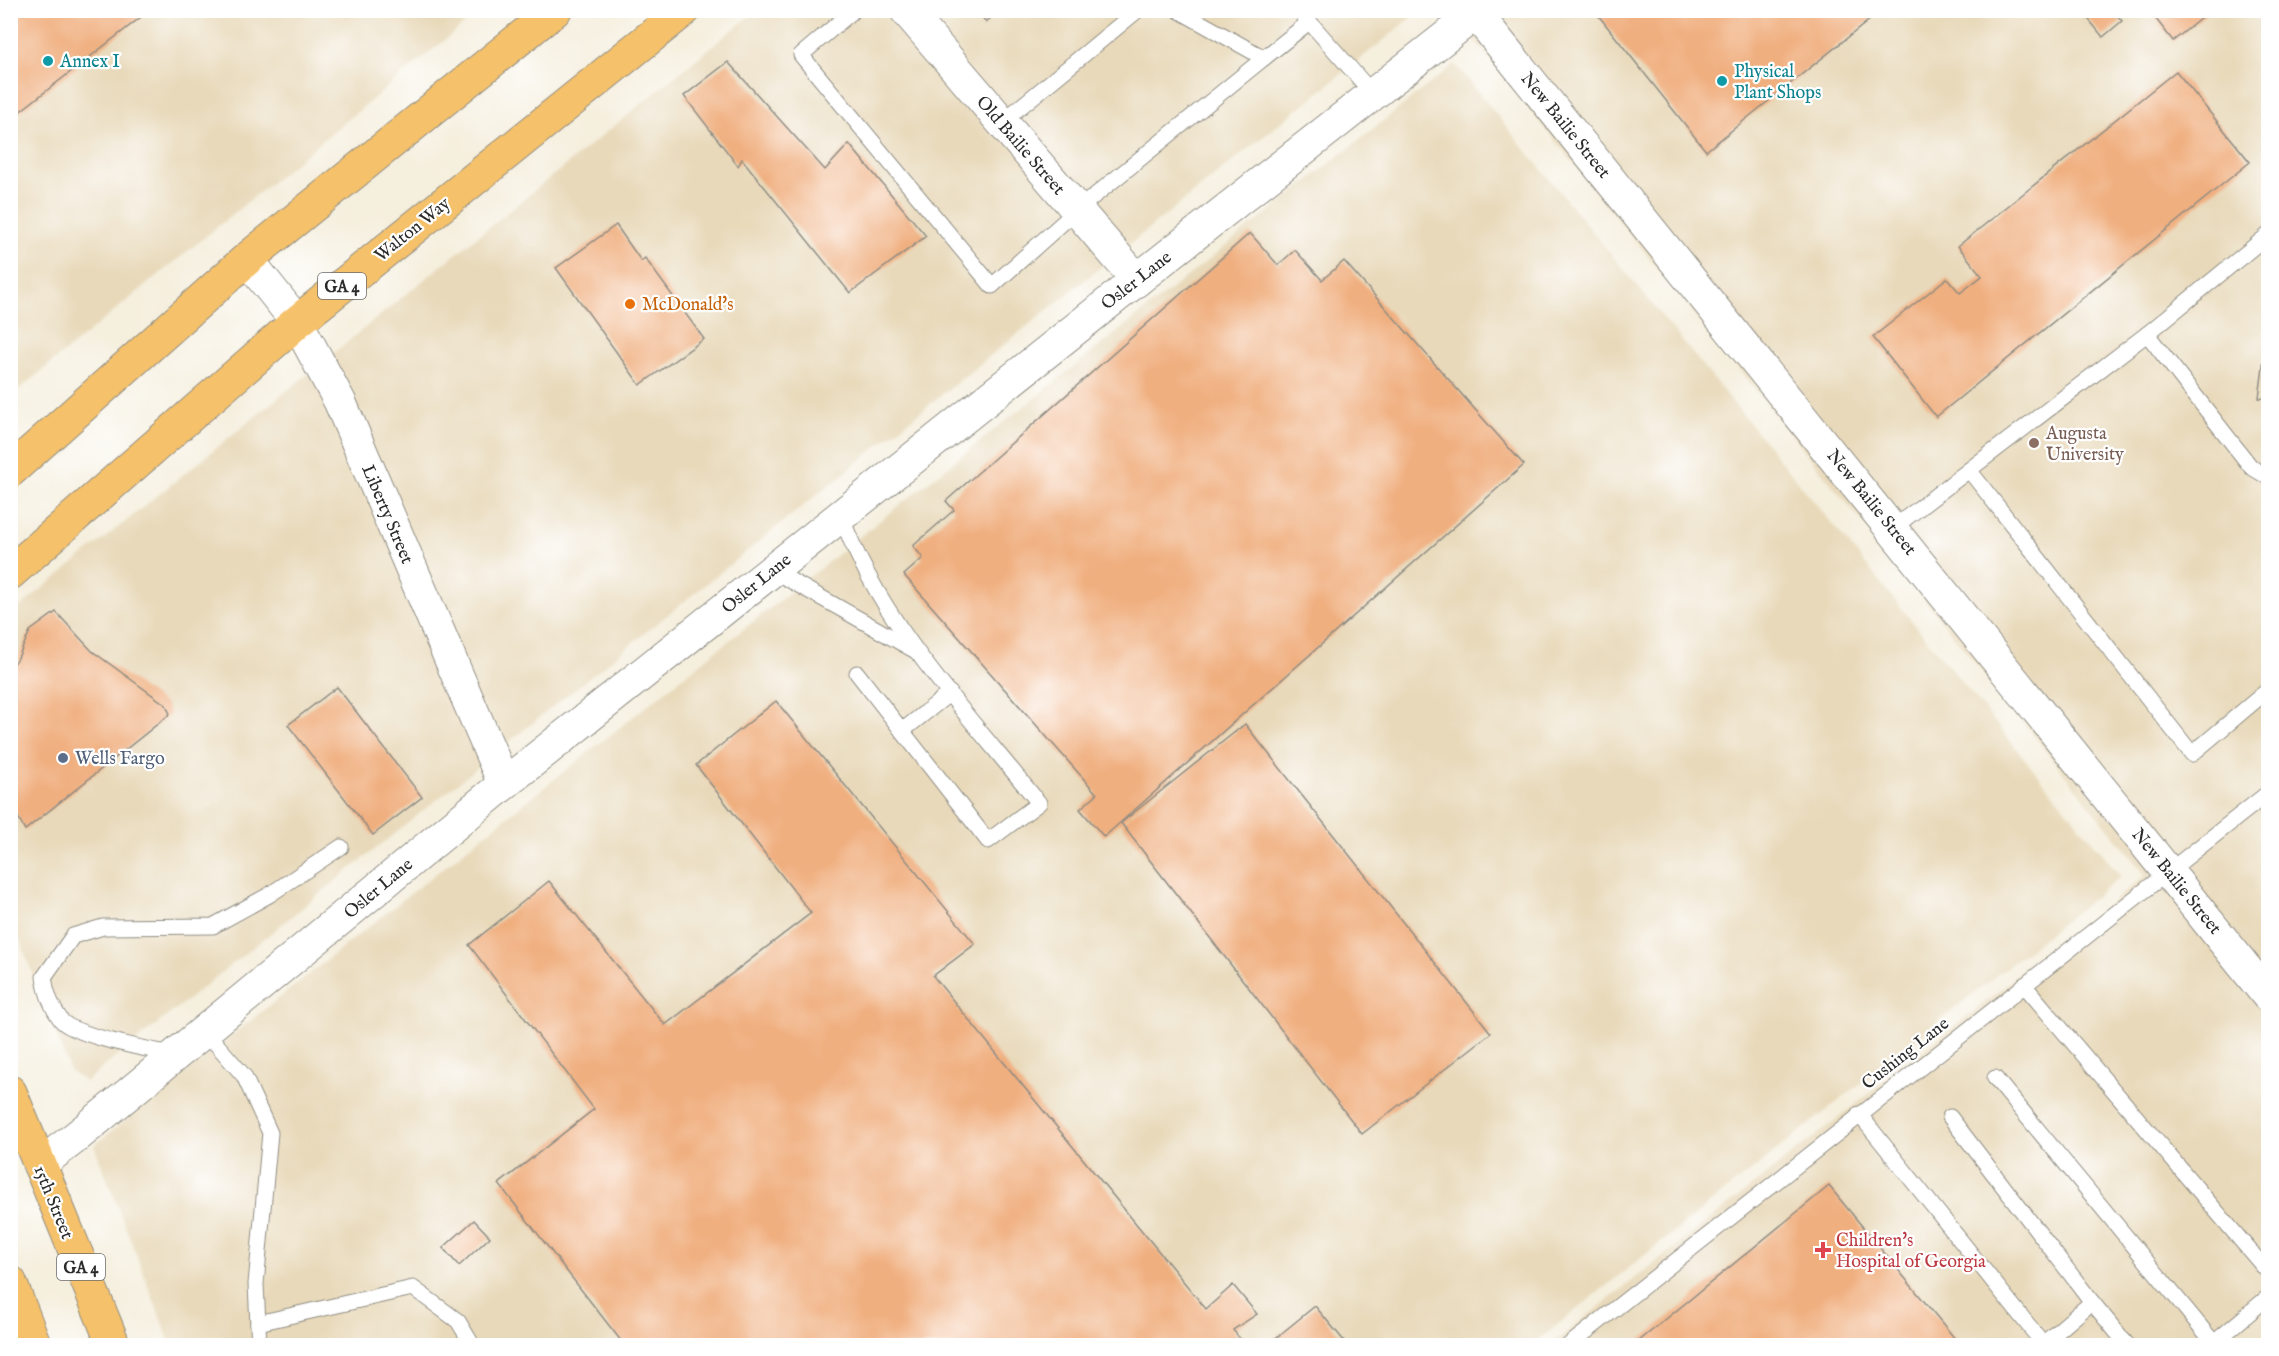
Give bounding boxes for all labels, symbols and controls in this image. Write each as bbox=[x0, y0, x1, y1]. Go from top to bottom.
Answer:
place label: Annex I bbox=[59, 51, 120, 74]
marker: Annex I bbox=[41, 54, 55, 68]
place label: Physical Plant Shops bbox=[1734, 61, 1821, 105]
street label: New Bailie Street bbox=[1515, 68, 1615, 184]
marker: Physical Plant Shops bbox=[1715, 74, 1729, 88]
street label: Old Bailie Street bbox=[970, 92, 1069, 200]
street label: Walton Way bbox=[371, 193, 455, 268]
street label: Osler Lane bbox=[1097, 246, 1177, 316]
road number: GA 4 bbox=[318, 273, 366, 299]
place label: McDonald's bbox=[642, 294, 734, 317]
marker: McDonald's bbox=[623, 297, 637, 311]
place label: Augusta University bbox=[2045, 423, 2124, 467]
marker: Augusta University bbox=[2027, 436, 2041, 450]
street label: New Bailie Street bbox=[1821, 445, 1921, 561]
street label: Liberty Street bbox=[355, 461, 418, 568]
street label: Osler Lane bbox=[717, 549, 797, 619]
place label: Wells Fargo bbox=[75, 748, 165, 771]
marker: Wells Fargo bbox=[56, 751, 70, 765]
street label: New Bailie Street bbox=[2126, 824, 2226, 940]
street label: Osler Lane bbox=[340, 854, 418, 925]
street label: Cushing Lane bbox=[1858, 1013, 1954, 1095]
street label: 15th Street bbox=[27, 1162, 78, 1243]
place label: Children's Hospital of Georgia bbox=[1836, 1230, 1986, 1274]
marker: Children's Hospital of Georgia bbox=[1814, 1241, 1832, 1259]
road number: GA 4 bbox=[57, 1254, 105, 1280]

